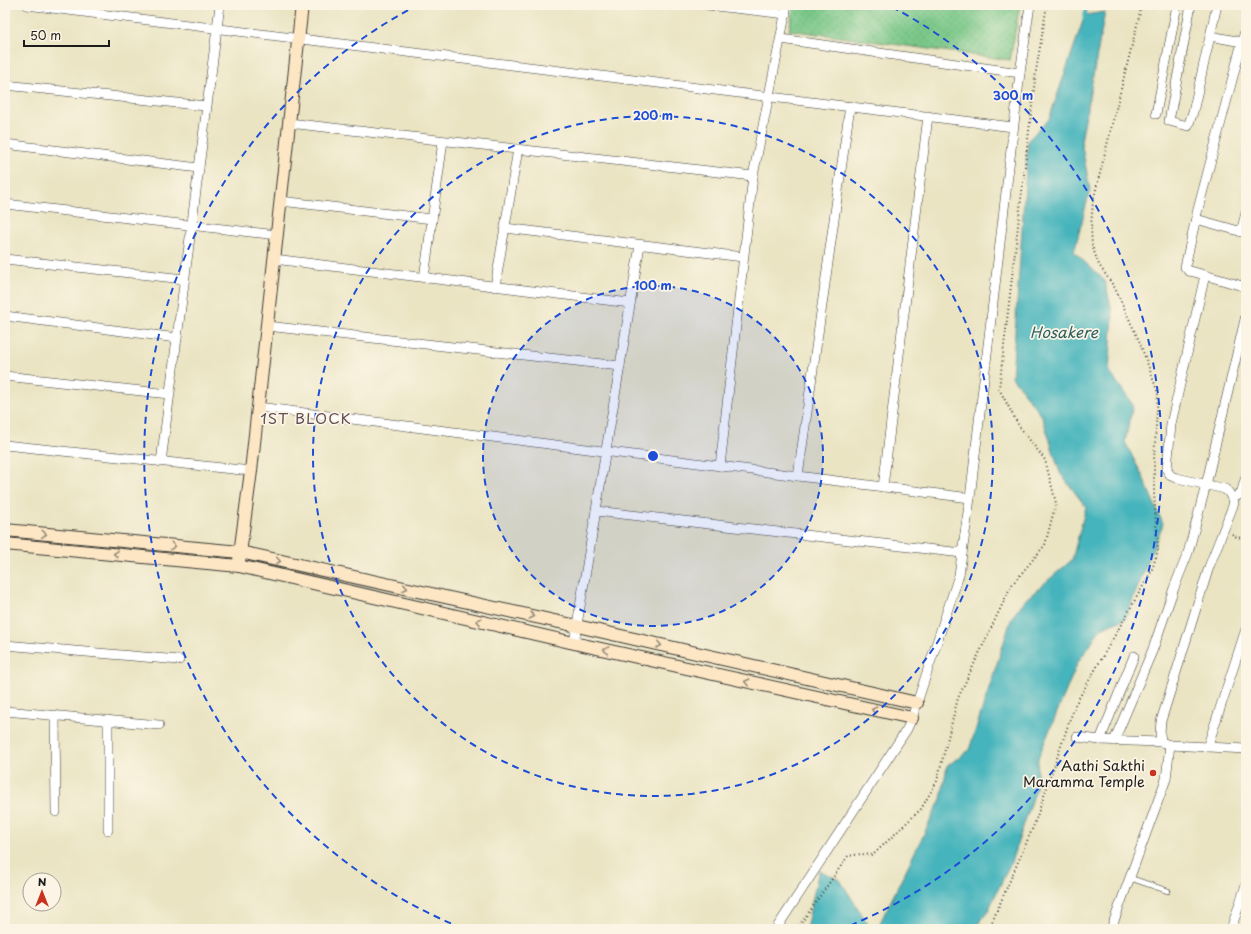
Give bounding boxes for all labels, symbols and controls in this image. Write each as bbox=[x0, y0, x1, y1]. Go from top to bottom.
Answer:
scale bar bbox=[24, 22, 109, 48]
text: 50 m bbox=[30, 26, 61, 44]
text: 300 m bbox=[993, 86, 1033, 104]
text: 200 m bbox=[633, 106, 673, 124]
text: 100 m bbox=[634, 276, 672, 294]
water label: Hosakere bbox=[1030, 320, 1099, 343]
district label: 1ST BLOCK bbox=[260, 406, 352, 429]
centre of rings bbox=[646, 449, 660, 463]
one-way arrow bbox=[41, 529, 47, 538]
one-way arrow bbox=[170, 541, 176, 550]
one-way arrow bbox=[113, 550, 119, 559]
one-way arrow bbox=[275, 556, 281, 564]
one-way arrow bbox=[402, 584, 408, 592]
one-way arrow bbox=[529, 612, 535, 620]
one-way arrow bbox=[476, 618, 483, 626]
one-way arrow bbox=[656, 640, 662, 648]
one-way arrow bbox=[603, 647, 609, 655]
one-way arrow bbox=[744, 678, 750, 686]
one-way arrow bbox=[871, 706, 877, 714]
place label: Aathi Sakthi Maramma Temple bbox=[1023, 755, 1145, 792]
marker: Aathi Sakthi Maramma Temple bbox=[1148, 768, 1158, 778]
north arrow bbox=[22, 872, 62, 912]
text: N bbox=[38, 873, 47, 890]

